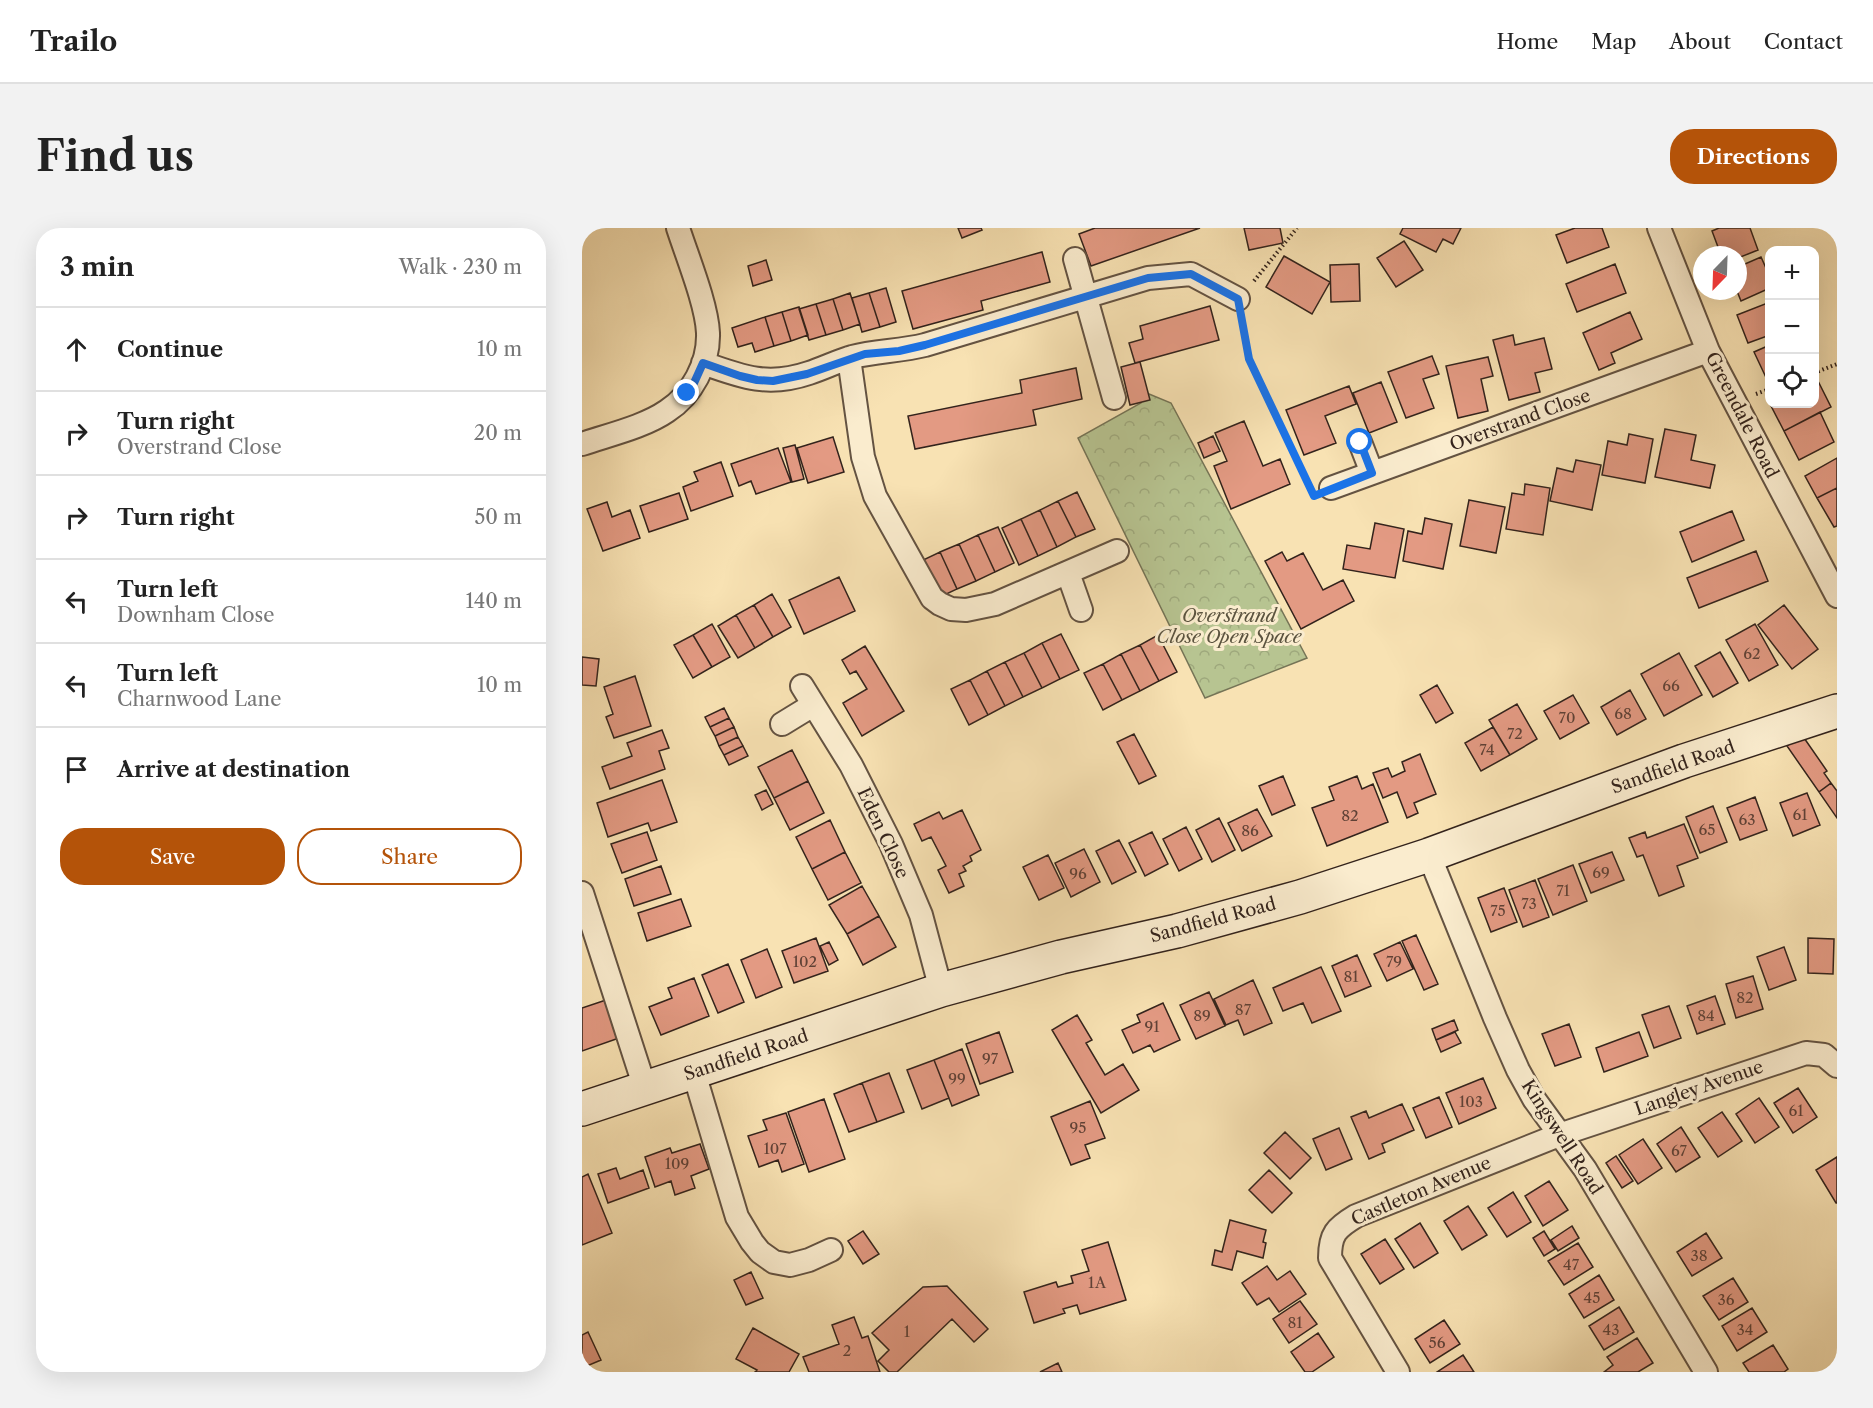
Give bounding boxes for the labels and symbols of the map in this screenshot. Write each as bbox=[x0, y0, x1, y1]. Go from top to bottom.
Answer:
north arrow bbox=[1693, 246, 1747, 300]
street label: Greendale Road bbox=[1701, 348, 1783, 482]
route end bbox=[673, 379, 699, 405]
street label: Overstrand Close bbox=[1447, 384, 1593, 456]
route start bbox=[1346, 428, 1372, 454]
park label: Overstrand Close Open Space bbox=[1157, 605, 1303, 648]
house number: 62 bbox=[1743, 644, 1761, 663]
house number: 66 bbox=[1662, 676, 1680, 695]
house number: 68 bbox=[1614, 704, 1632, 723]
house number: 70 bbox=[1559, 708, 1575, 727]
house number: 72 bbox=[1507, 724, 1523, 743]
street label: Sandfield Road bbox=[1608, 736, 1738, 798]
house number: 74 bbox=[1479, 740, 1495, 759]
street label: Eden Close bbox=[852, 784, 914, 882]
house number: 61 bbox=[1792, 805, 1808, 824]
house number: 82 bbox=[1341, 806, 1359, 825]
house number: 63 bbox=[1738, 810, 1756, 829]
house number: 65 bbox=[1699, 820, 1715, 839]
house number: 86 bbox=[1241, 821, 1259, 840]
house number: 69 bbox=[1592, 863, 1610, 882]
house number: 96 bbox=[1069, 864, 1087, 883]
house number: 71 bbox=[1556, 881, 1571, 900]
street label: Sandfield Road bbox=[1148, 893, 1278, 947]
house number: 73 bbox=[1521, 894, 1537, 913]
house number: 75 bbox=[1490, 901, 1506, 920]
house number: 102 bbox=[793, 952, 817, 971]
house number: 79 bbox=[1386, 952, 1402, 971]
house number: 81 bbox=[1343, 967, 1359, 986]
house number: 82 bbox=[1736, 988, 1754, 1007]
house number: 87 bbox=[1235, 1000, 1252, 1019]
house number: 89 bbox=[1193, 1006, 1211, 1025]
house number: 84 bbox=[1697, 1006, 1715, 1025]
house number: 91 bbox=[1144, 1017, 1160, 1036]
street label: Sandfield Road bbox=[681, 1025, 811, 1085]
house number: 97 bbox=[982, 1049, 999, 1068]
street label: Langley Avenue bbox=[1632, 1056, 1766, 1120]
house number: 99 bbox=[948, 1069, 966, 1088]
street label: Kingswell Road bbox=[1517, 1075, 1607, 1199]
house number: 103 bbox=[1459, 1092, 1483, 1111]
house number: 61 bbox=[1788, 1101, 1804, 1120]
house number: 95 bbox=[1070, 1118, 1086, 1137]
house number: 107 bbox=[763, 1139, 787, 1158]
house number: 67 bbox=[1671, 1141, 1688, 1160]
street label: Castleton Avenue bbox=[1348, 1152, 1494, 1230]
house number: 109 bbox=[665, 1154, 689, 1173]
house number: 38 bbox=[1690, 1246, 1708, 1265]
house number: 47 bbox=[1563, 1255, 1580, 1274]
house number: 1A bbox=[1088, 1273, 1107, 1292]
house number: 45 bbox=[1584, 1288, 1600, 1307]
house number: 36 bbox=[1717, 1290, 1735, 1309]
house number: 81 bbox=[1287, 1313, 1303, 1332]
house number: 43 bbox=[1603, 1320, 1619, 1339]
house number: 34 bbox=[1737, 1320, 1753, 1339]
house number: 1 bbox=[904, 1322, 911, 1341]
house number: 56 bbox=[1429, 1333, 1446, 1352]
house number: 2 bbox=[843, 1341, 851, 1360]

